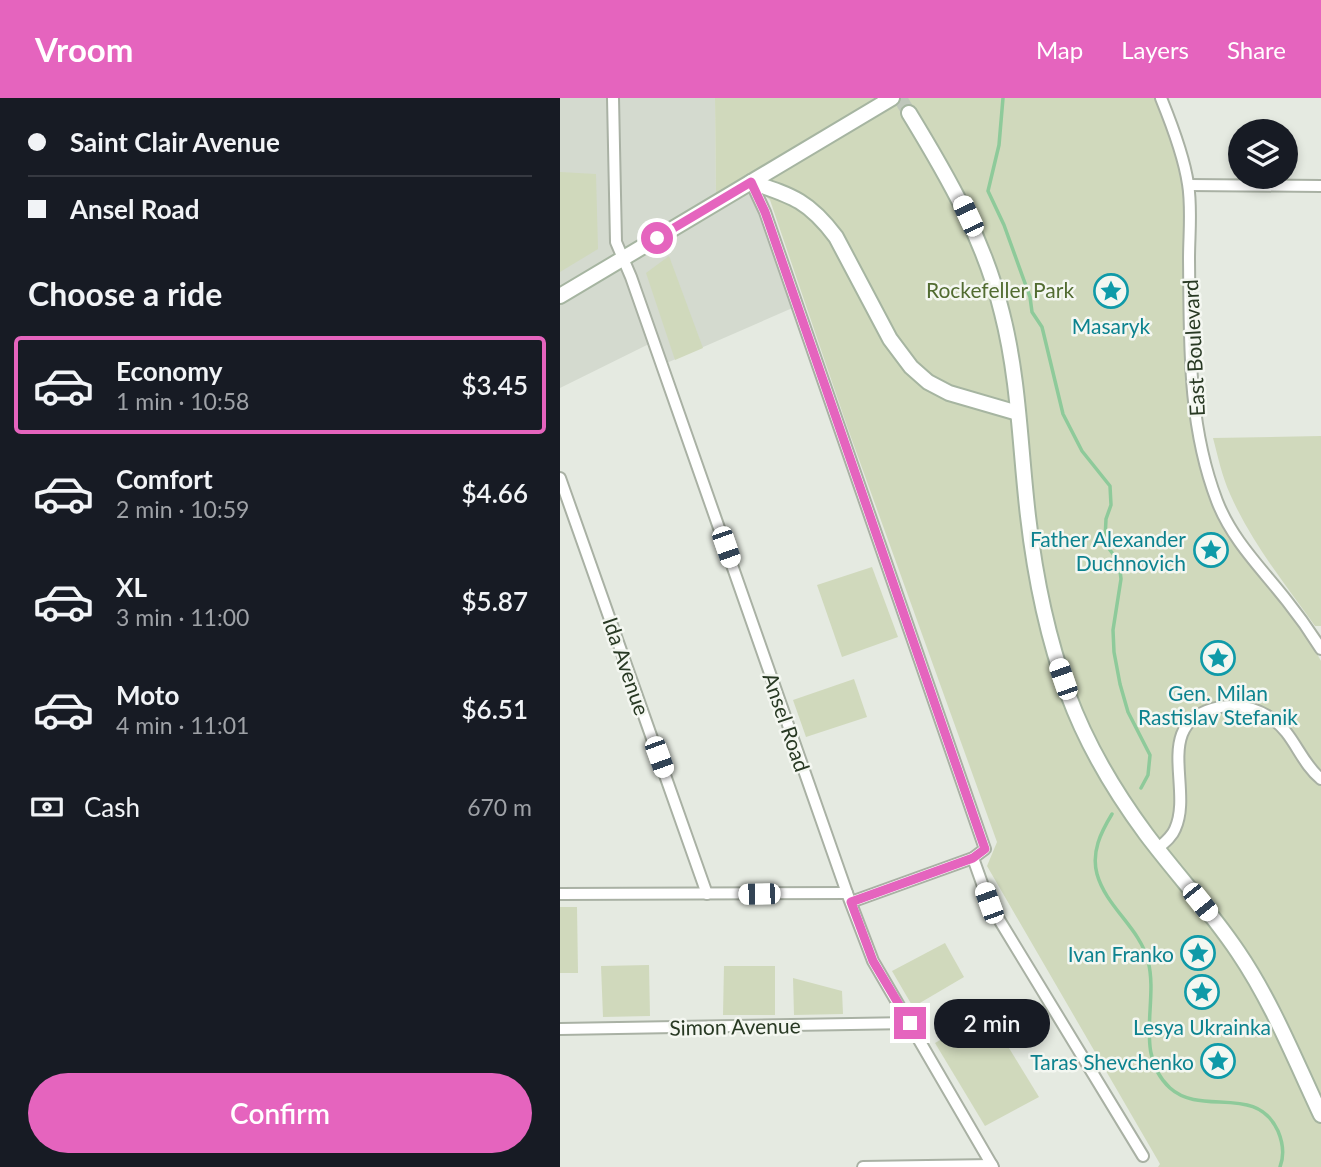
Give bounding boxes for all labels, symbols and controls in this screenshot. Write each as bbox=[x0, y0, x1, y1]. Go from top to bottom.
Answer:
text: Vroom bbox=[35, 29, 133, 69]
text: Map bbox=[1036, 35, 1083, 64]
text: Layers bbox=[1121, 35, 1189, 64]
text: Share bbox=[1227, 35, 1286, 64]
map controls bbox=[1228, 119, 1298, 189]
button: layers bbox=[1228, 119, 1298, 189]
text: Saint Clair Avenue bbox=[70, 126, 280, 158]
text: Ansel Road bbox=[70, 193, 200, 225]
car bbox=[950, 193, 987, 239]
route start bbox=[641, 222, 673, 254]
place icon: Masaryk bbox=[1092, 272, 1130, 310]
text: Choose a ride bbox=[28, 274, 222, 313]
park label: Rockefeller Park bbox=[926, 277, 1074, 302]
street label: East Boulevard bbox=[1177, 279, 1209, 417]
place label: Masaryk bbox=[1072, 313, 1150, 338]
icon: car bbox=[32, 354, 95, 417]
text: Economy bbox=[116, 355, 222, 387]
text: $3.45 bbox=[462, 369, 528, 401]
text: 1 min · 10:58 bbox=[116, 387, 249, 415]
icon: car bbox=[32, 462, 95, 525]
text: Comfort bbox=[116, 463, 213, 495]
text: $4.66 bbox=[462, 477, 528, 509]
text: 2 min · 10:59 bbox=[116, 495, 249, 523]
car bbox=[710, 524, 743, 570]
place label: Father Alexander Duchnovich bbox=[1030, 526, 1186, 575]
place icon: Father Alexander Duchnovich bbox=[1192, 531, 1230, 569]
icon: car bbox=[32, 570, 95, 633]
text: XL bbox=[116, 571, 147, 603]
text: $5.87 bbox=[462, 585, 528, 617]
text: 3 min · 11:00 bbox=[116, 603, 249, 631]
street label: Ida Avenue bbox=[599, 614, 655, 718]
place icon: Gen. Milan Rastislav Stefanik bbox=[1199, 639, 1237, 677]
car bbox=[1047, 656, 1080, 702]
street label: Ansel Road bbox=[758, 669, 816, 775]
icon: car bbox=[32, 678, 95, 741]
text: Moto bbox=[116, 679, 179, 711]
place label: Gen. Milan Rastislav Stefanik bbox=[1138, 680, 1298, 729]
text: $6.51 bbox=[462, 693, 528, 725]
text: 4 min · 11:01 bbox=[116, 711, 249, 739]
car bbox=[642, 734, 677, 780]
icon: cash bbox=[28, 788, 66, 826]
text: Cash bbox=[84, 791, 140, 823]
text: 670 m bbox=[467, 793, 532, 821]
car bbox=[1179, 879, 1222, 925]
car bbox=[972, 880, 1007, 926]
car bbox=[738, 883, 781, 905]
place icon: Ivan Franko bbox=[1179, 934, 1217, 972]
place label: Ivan Franko bbox=[1068, 941, 1174, 966]
place icon: Lesya Ukrainka bbox=[1183, 973, 1221, 1011]
callout: 2 min bbox=[934, 998, 1050, 1048]
route end bbox=[894, 1007, 926, 1039]
text: 2 min bbox=[964, 1009, 1020, 1037]
street label: Simon Avenue bbox=[669, 1012, 801, 1040]
place label: Lesya Ukrainka bbox=[1133, 1014, 1271, 1039]
place icon: Taras Shevchenko bbox=[1199, 1042, 1237, 1080]
place label: Taras Shevchenko bbox=[1030, 1049, 1194, 1074]
button: Confirm bbox=[28, 1073, 532, 1153]

